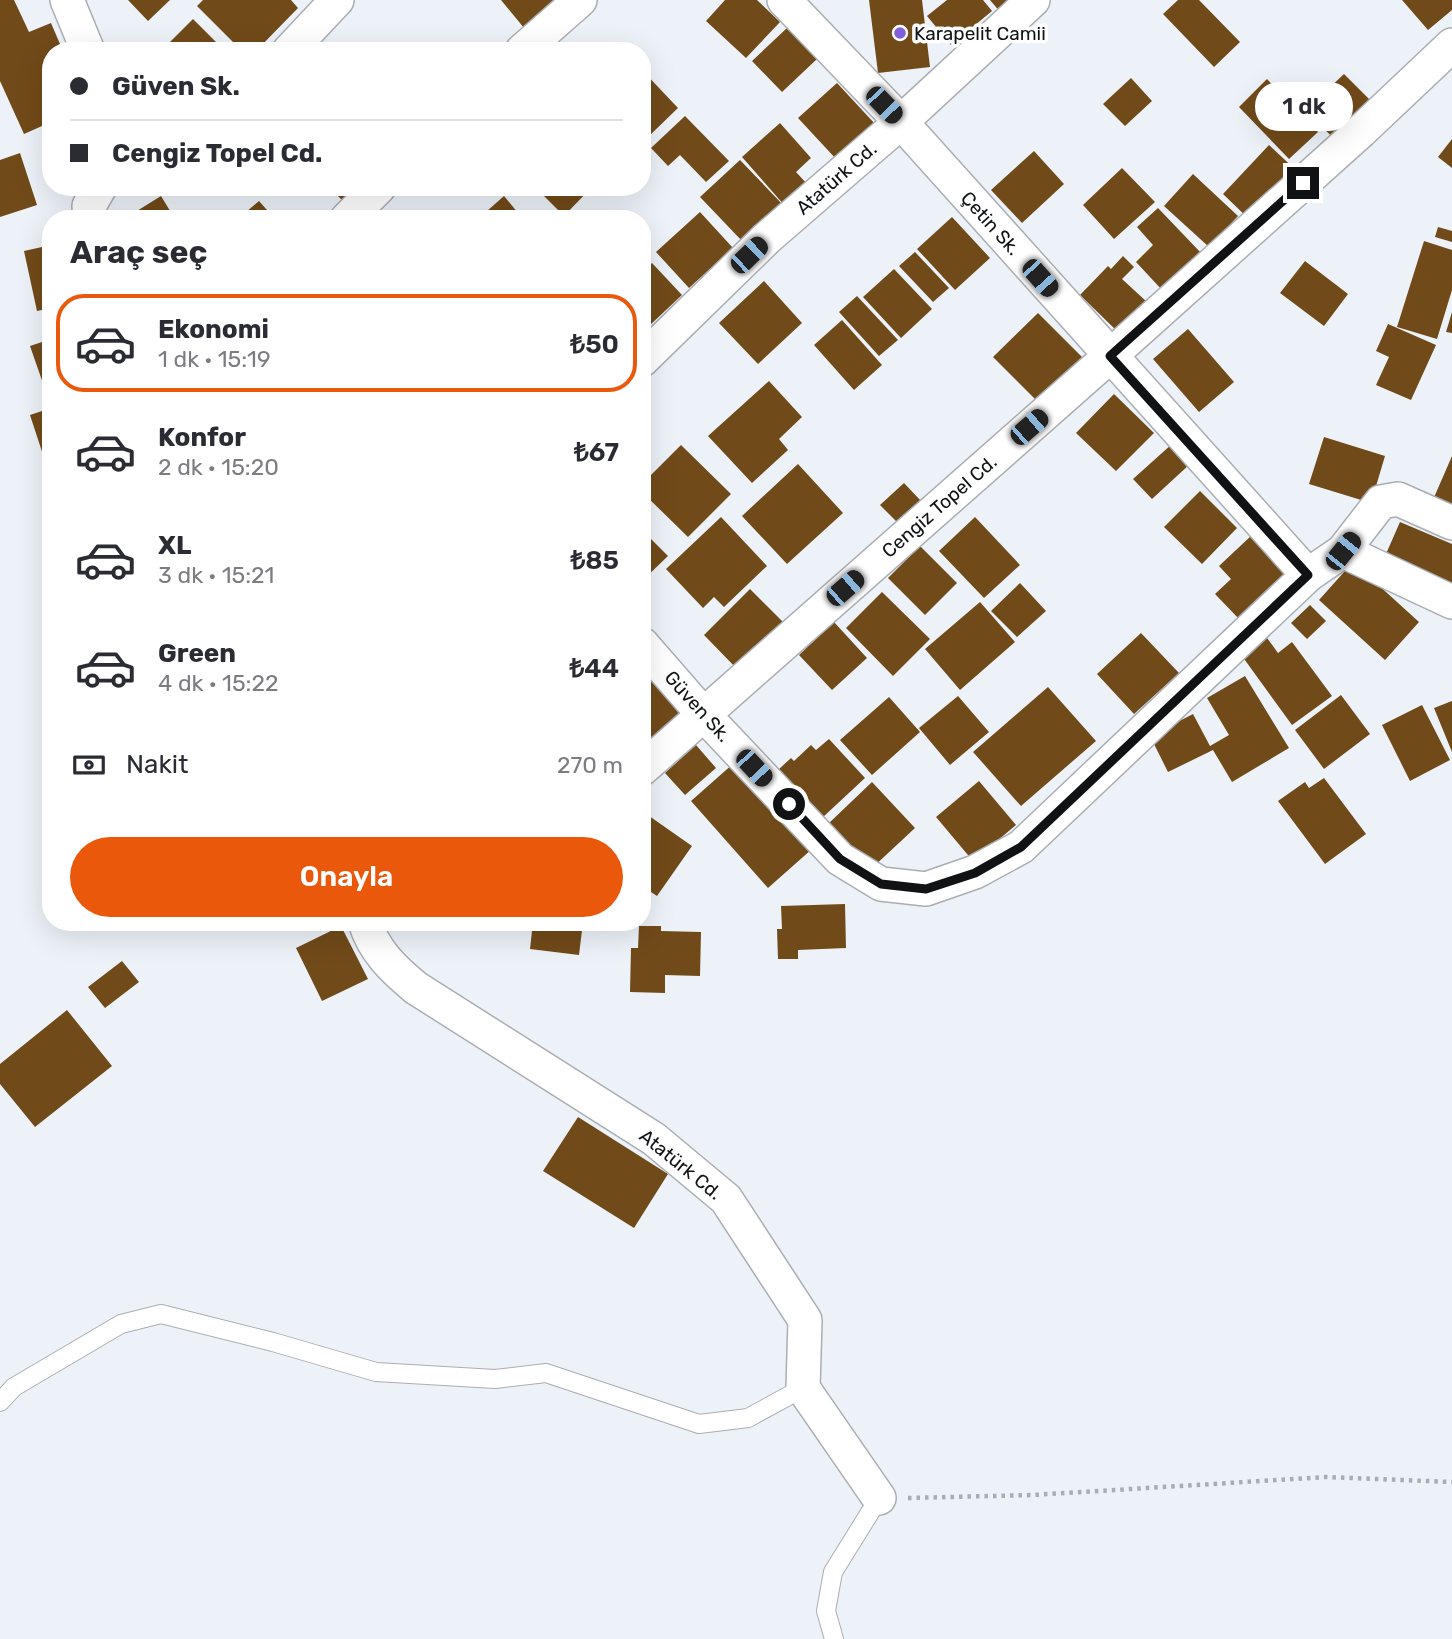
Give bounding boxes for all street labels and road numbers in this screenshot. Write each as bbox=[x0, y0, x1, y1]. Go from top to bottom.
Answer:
street label: Atatürk Cd. bbox=[791, 137, 881, 220]
street label: Çetin Sk. bbox=[956, 187, 1025, 260]
street label: Cengiz Topel Cd. bbox=[877, 450, 1001, 563]
street label: Güven Sk. bbox=[660, 666, 736, 747]
street label: Atatürk Cd. bbox=[635, 1124, 726, 1205]

